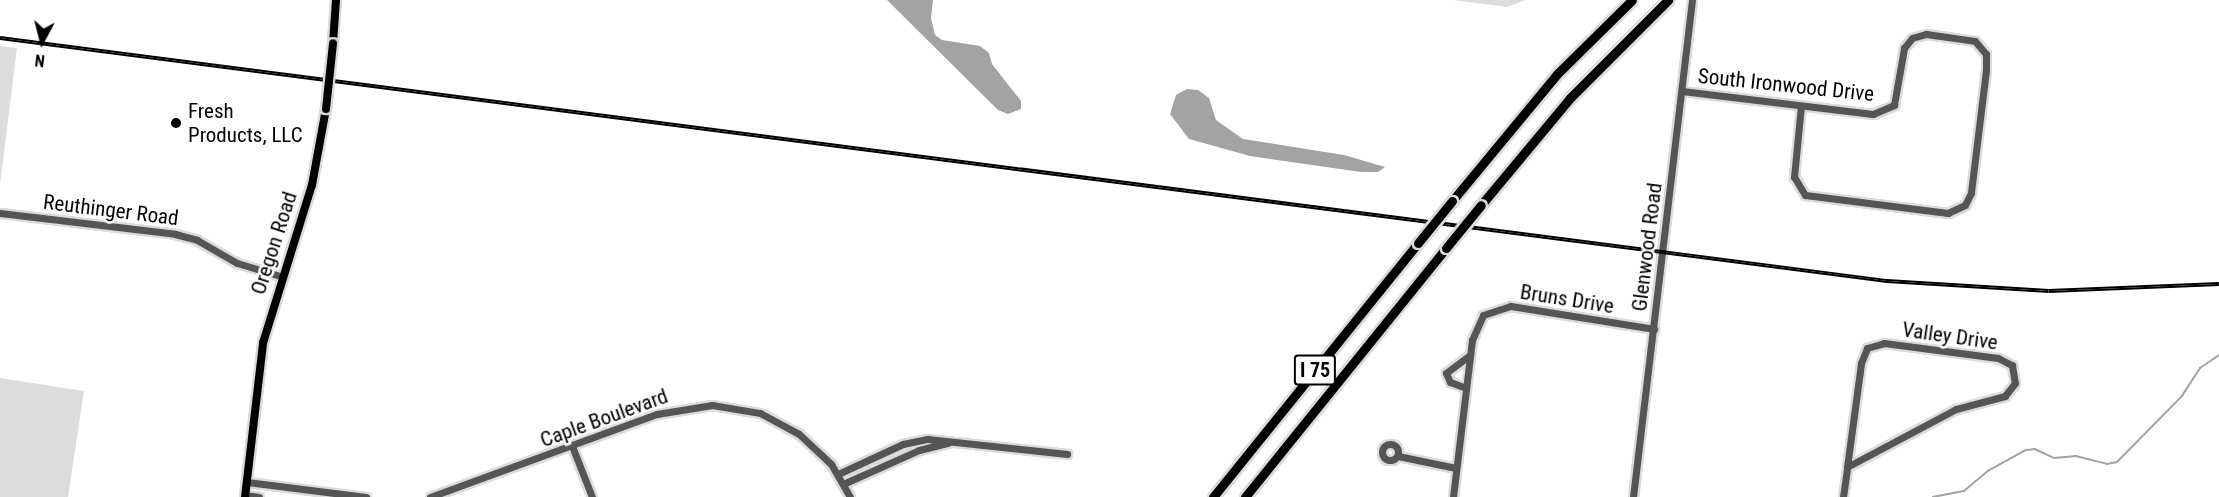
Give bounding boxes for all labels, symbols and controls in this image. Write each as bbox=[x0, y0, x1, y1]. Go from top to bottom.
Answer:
north arrow bbox=[12, 12, 72, 72]
text: N bbox=[34, 50, 46, 70]
street label: South Ironwood Drive bbox=[1697, 63, 1875, 107]
place label: Fresh Products, LLC bbox=[188, 98, 303, 148]
marker: Fresh Products, LLC bbox=[169, 116, 183, 130]
street label: Glenwood Road bbox=[1627, 181, 1667, 313]
street label: Oregon Road bbox=[246, 188, 302, 298]
street label: Reuthinger Road bbox=[42, 189, 180, 231]
street label: Bruns Drive bbox=[1518, 279, 1616, 319]
street label: Valley Drive bbox=[1901, 317, 1999, 355]
road number: I 75 bbox=[1292, 353, 1338, 387]
street label: Caple Boulevard bbox=[537, 383, 671, 453]

